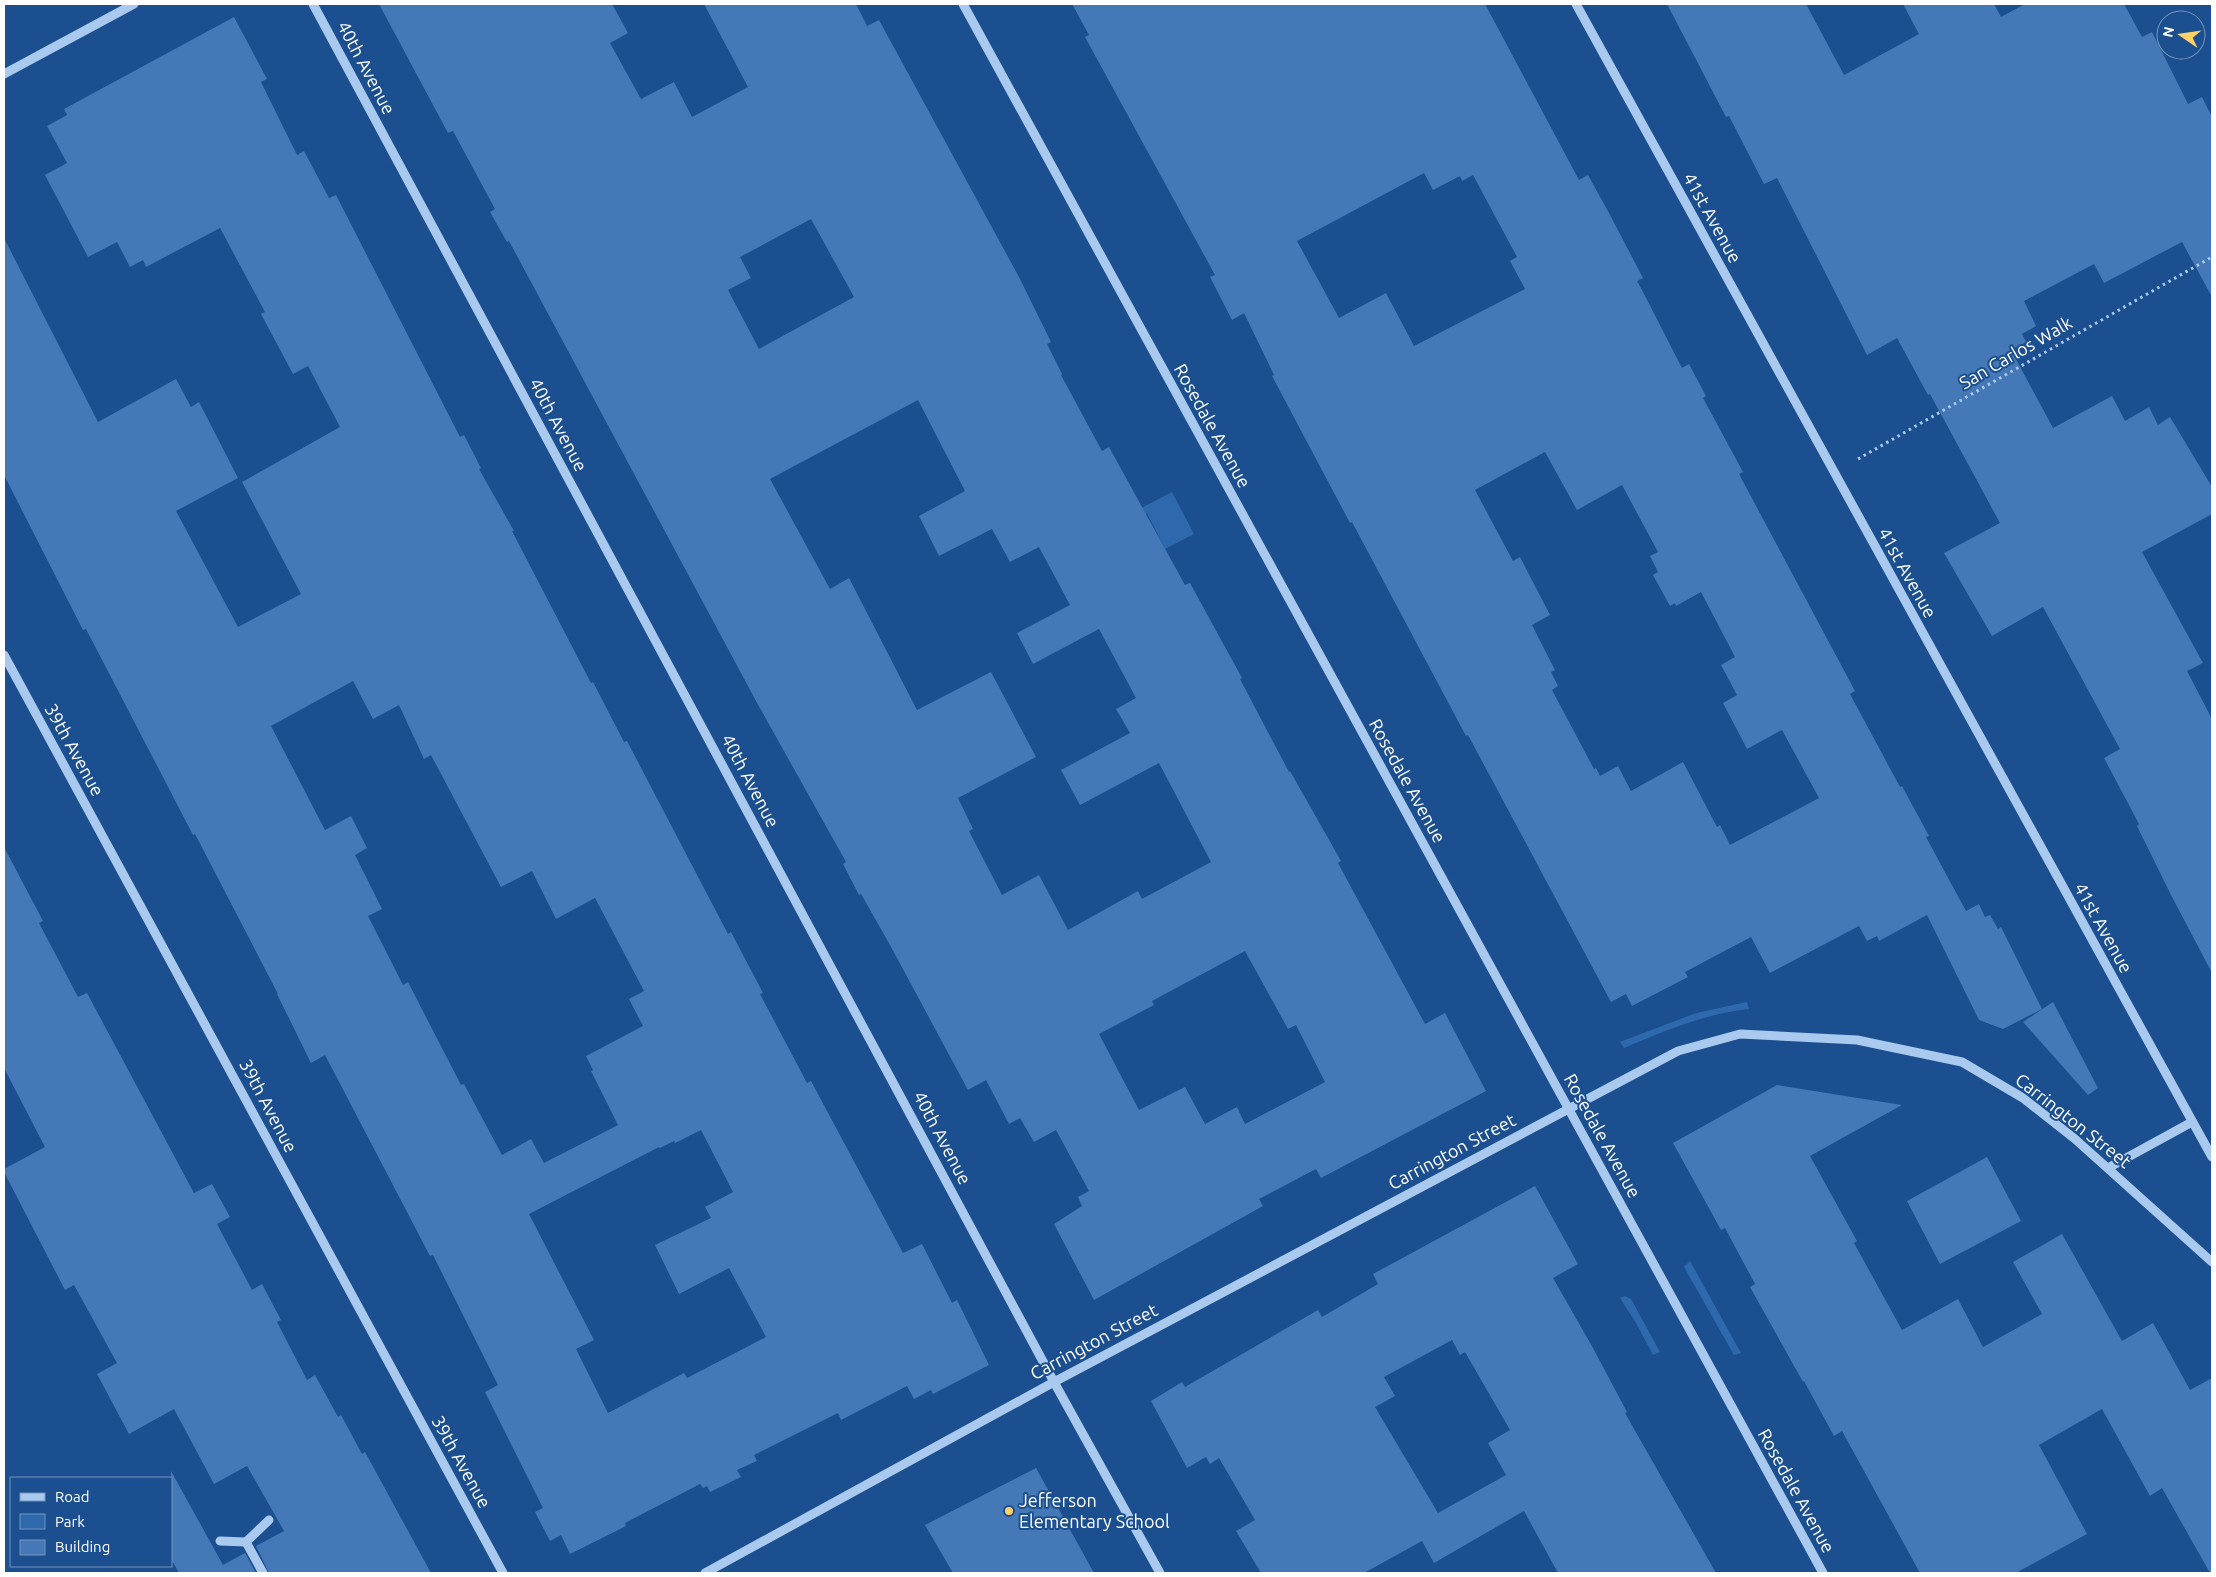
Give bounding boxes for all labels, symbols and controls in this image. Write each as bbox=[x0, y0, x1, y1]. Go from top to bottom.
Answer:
north arrow bbox=[2156, 10, 2206, 60]
street label: 40th Avenue bbox=[334, 18, 400, 117]
text: N bbox=[2159, 25, 2177, 39]
street label: 41st Avenue bbox=[1680, 169, 1746, 266]
street label: San Carlos Walk bbox=[1956, 312, 2075, 392]
street label: Rosedale Avenue bbox=[1171, 360, 1255, 491]
street label: 40th Avenue bbox=[526, 375, 592, 474]
street label: 41st Avenue bbox=[1875, 524, 1941, 621]
street label: 39th Avenue bbox=[41, 700, 108, 799]
street label: Rosedale Avenue bbox=[1366, 715, 1450, 846]
street label: 40th Avenue bbox=[718, 731, 784, 830]
street label: 41st Avenue bbox=[2071, 879, 2137, 976]
street label: 39th Avenue bbox=[236, 1056, 302, 1155]
street label: Carrington Street bbox=[2012, 1069, 2135, 1172]
street label: Rosedale Avenue bbox=[1561, 1070, 1645, 1201]
street label: 40th Avenue bbox=[910, 1088, 976, 1187]
street label: Carrington Street bbox=[1385, 1109, 1519, 1193]
street label: Carrington Street bbox=[1027, 1299, 1161, 1383]
street label: 39th Avenue bbox=[428, 1412, 495, 1511]
street label: Rosedale Avenue bbox=[1755, 1425, 1839, 1556]
legend bbox=[10, 1477, 172, 1567]
text: Road bbox=[55, 1488, 90, 1505]
place label: Jefferson Elementary School bbox=[1019, 1490, 1170, 1531]
marker: Jefferson Elementary School bbox=[1003, 1505, 1015, 1517]
text: Park bbox=[55, 1513, 85, 1530]
text: Building bbox=[55, 1538, 110, 1555]

